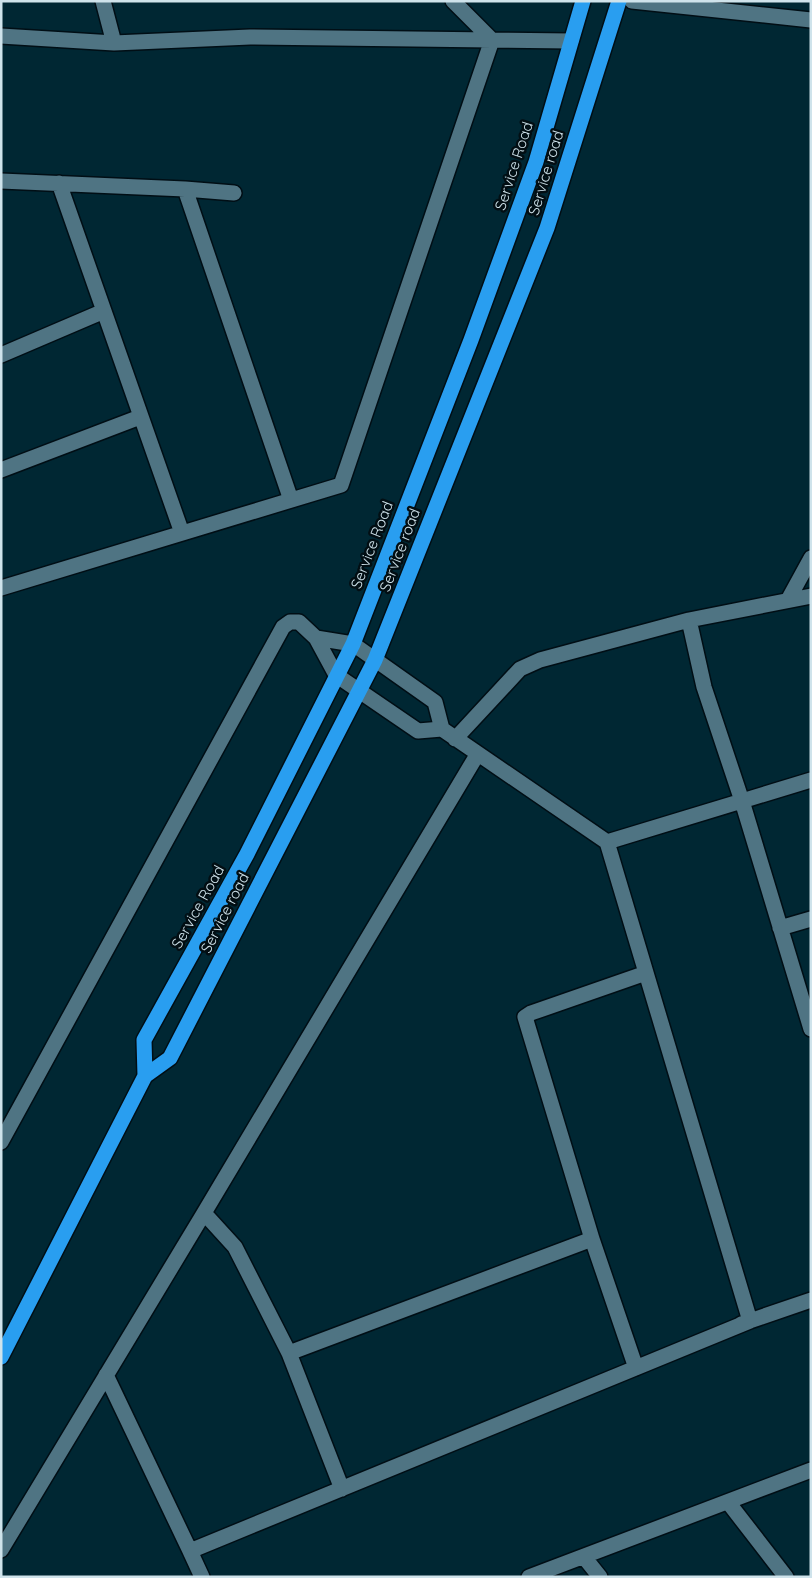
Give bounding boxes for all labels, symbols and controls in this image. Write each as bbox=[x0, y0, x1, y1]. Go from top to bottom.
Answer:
street label: Service Road bbox=[490, 119, 537, 213]
street label: Service road bbox=[524, 128, 567, 218]
street label: Service Road bbox=[346, 498, 397, 591]
street label: Service road bbox=[375, 506, 424, 594]
street label: Service Road bbox=[167, 862, 228, 952]
street label: Service road bbox=[196, 869, 253, 956]

